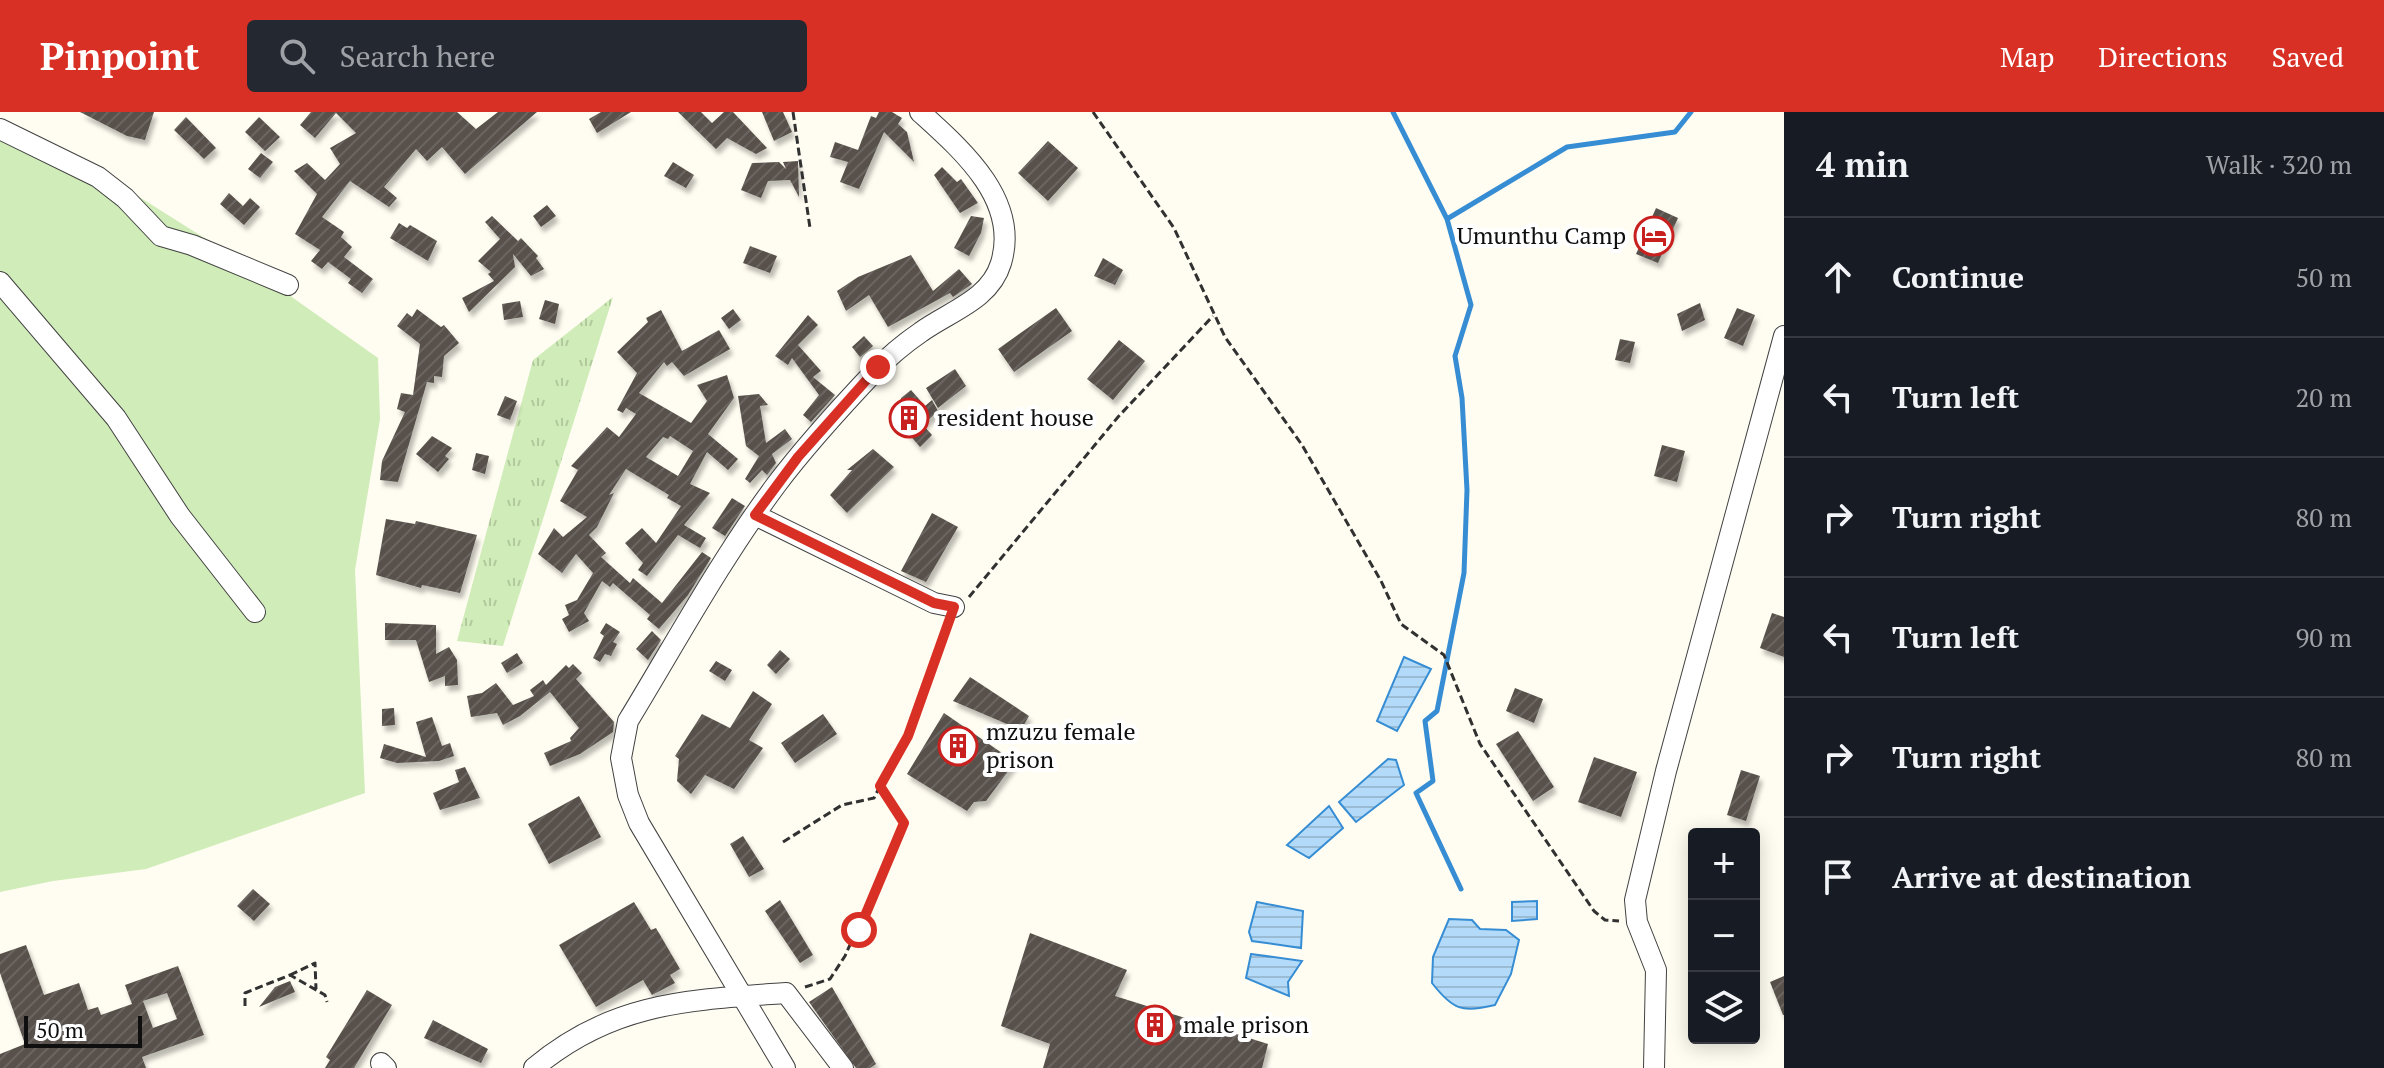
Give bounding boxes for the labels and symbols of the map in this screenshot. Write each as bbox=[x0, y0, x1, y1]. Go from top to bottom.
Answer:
hotel icon: Umunthu Camp bbox=[1633, 215, 1675, 257]
place label: Umunthu Camp bbox=[1457, 219, 1626, 251]
route end bbox=[860, 349, 896, 385]
building icon: resident house bbox=[888, 397, 930, 439]
place label: resident house bbox=[937, 401, 1094, 433]
place label: mzuzu female prison bbox=[986, 715, 1136, 775]
building icon: mzuzu female prison bbox=[937, 725, 979, 767]
route start bbox=[841, 912, 877, 948]
building icon: male prison bbox=[1134, 1004, 1176, 1046]
place label: male prison bbox=[1183, 1008, 1309, 1040]
scale bar bbox=[24, 1012, 142, 1048]

